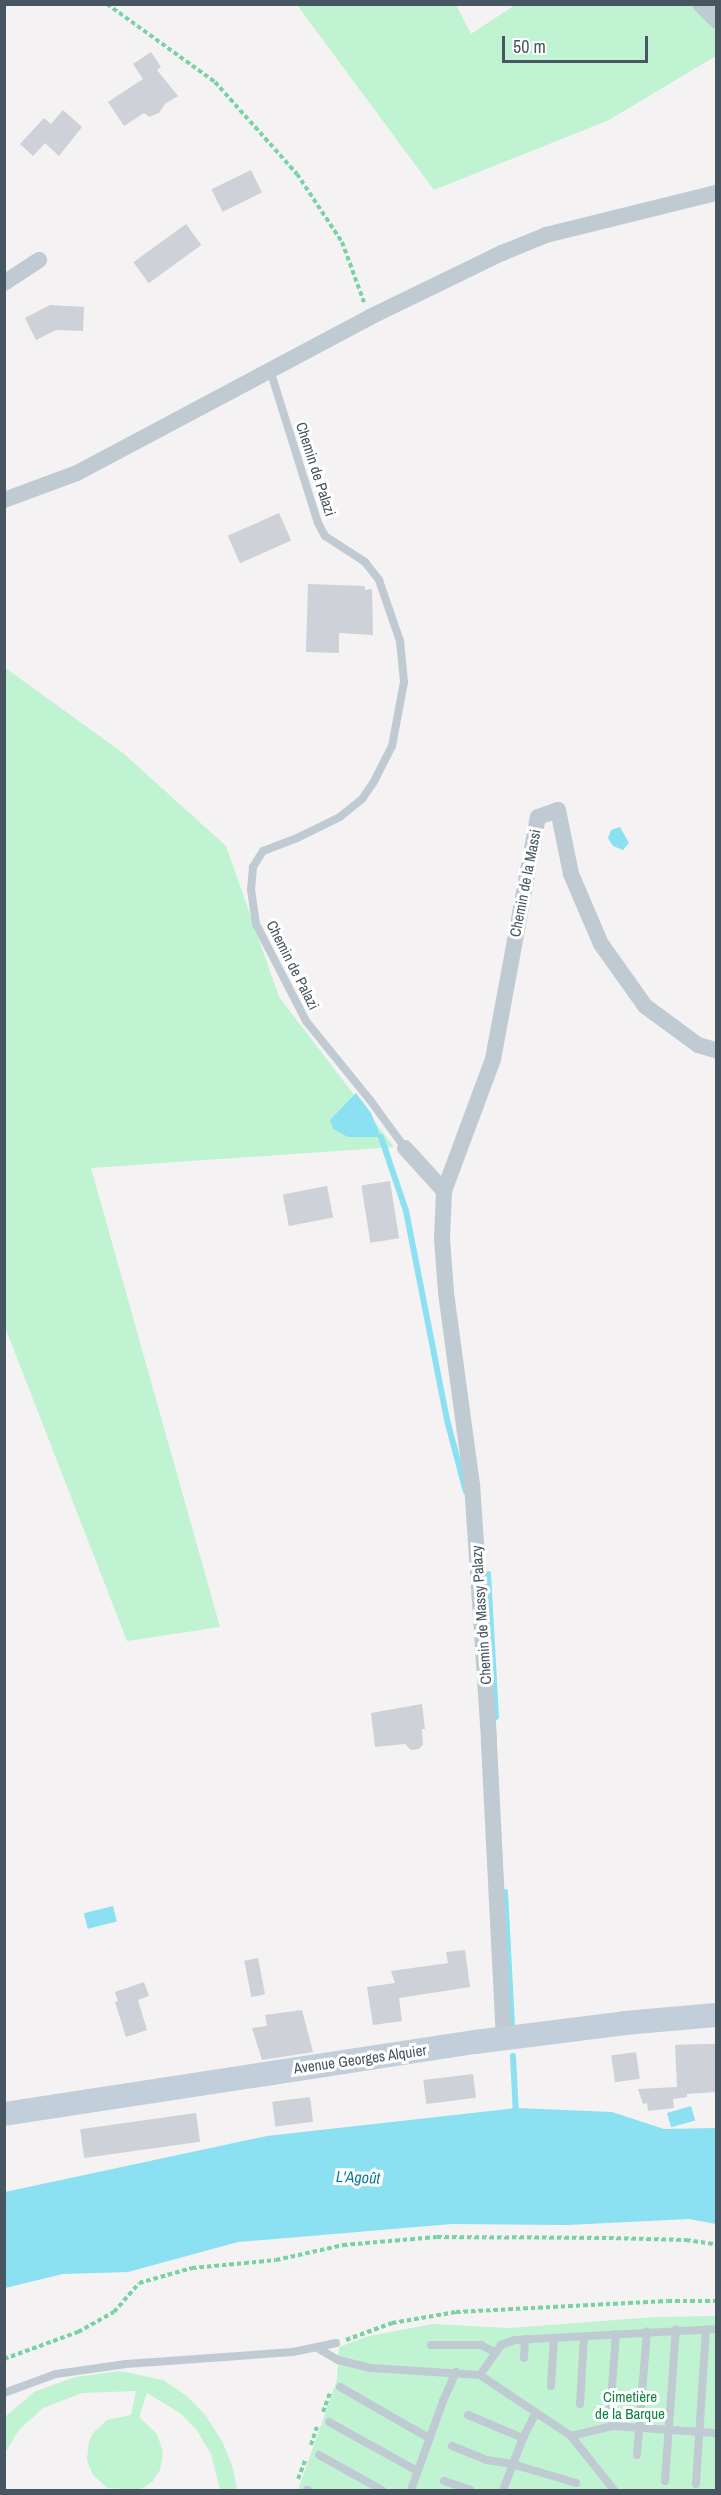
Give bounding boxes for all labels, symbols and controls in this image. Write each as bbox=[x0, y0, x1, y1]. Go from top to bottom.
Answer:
scale bar bbox=[505, 24, 650, 62]
text: 50 m bbox=[513, 34, 546, 59]
street label: Chemin de Palazi bbox=[292, 420, 340, 518]
street label: Chemin de la Massi bbox=[506, 828, 544, 938]
street label: Chemin de Palazi bbox=[263, 917, 323, 1013]
street label: Chemin de Massy Palazy bbox=[467, 1545, 495, 1685]
street label: Avenue Georges Alquier bbox=[292, 2041, 428, 2077]
water label: L'Agoût bbox=[336, 2167, 380, 2187]
park label: Cimetière de la Barque bbox=[595, 2387, 665, 2422]

